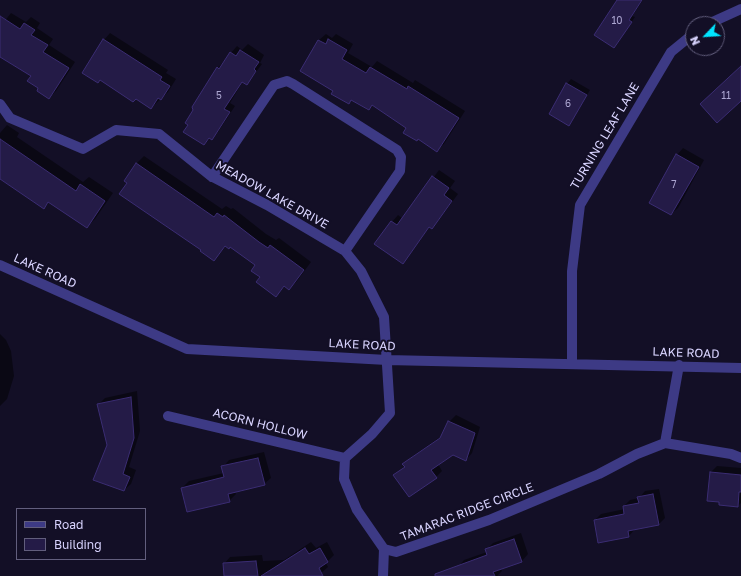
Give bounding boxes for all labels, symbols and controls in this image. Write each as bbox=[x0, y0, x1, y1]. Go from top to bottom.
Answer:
house number: 10 bbox=[611, 15, 623, 27]
north arrow bbox=[685, 16, 725, 56]
text: N bbox=[687, 34, 702, 47]
street label: TURNING LEAF LANE bbox=[567, 80, 643, 192]
house number: 5 bbox=[216, 90, 222, 102]
house number: 11 bbox=[721, 90, 731, 102]
house number: 6 bbox=[565, 98, 571, 110]
street label: MEADOW LAKE DRIVE bbox=[213, 158, 331, 232]
house number: 7 bbox=[671, 179, 677, 191]
street label: LAKE ROAD bbox=[11, 251, 79, 291]
street label: LAKE ROAD bbox=[328, 336, 396, 354]
street label: LAKE ROAD bbox=[652, 345, 720, 361]
street label: ACORN HOLLOW bbox=[211, 405, 309, 443]
street label: TAMARAC RIDGE CIRCLE bbox=[398, 480, 536, 544]
legend bbox=[16, 508, 146, 560]
text: Road bbox=[54, 517, 83, 532]
text: Building bbox=[54, 537, 102, 552]

